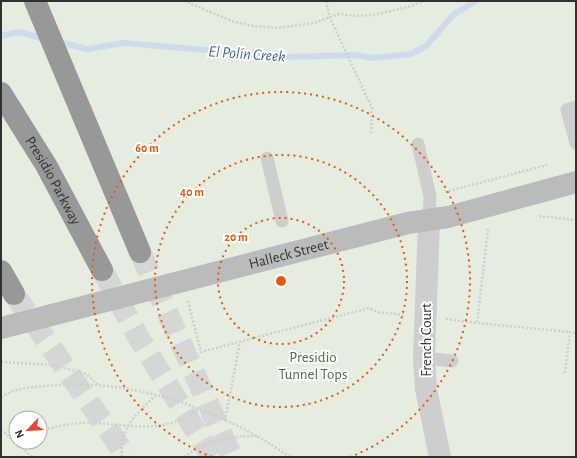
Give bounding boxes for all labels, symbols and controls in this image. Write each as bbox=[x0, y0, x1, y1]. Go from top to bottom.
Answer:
water label: El Polín Creek bbox=[208, 43, 286, 65]
street label: Presidio Parkway bbox=[22, 134, 84, 228]
text: 60 m bbox=[135, 142, 159, 154]
text: 40 m bbox=[180, 186, 204, 198]
text: 20 m bbox=[224, 231, 248, 243]
street label: Halleck Street bbox=[247, 237, 330, 272]
centre of rings bbox=[274, 274, 288, 288]
street label: French Court bbox=[419, 303, 434, 377]
park label: Presidio Tunnel Tops bbox=[278, 350, 348, 382]
north arrow bbox=[8, 410, 48, 450]
text: N bbox=[13, 428, 26, 440]

